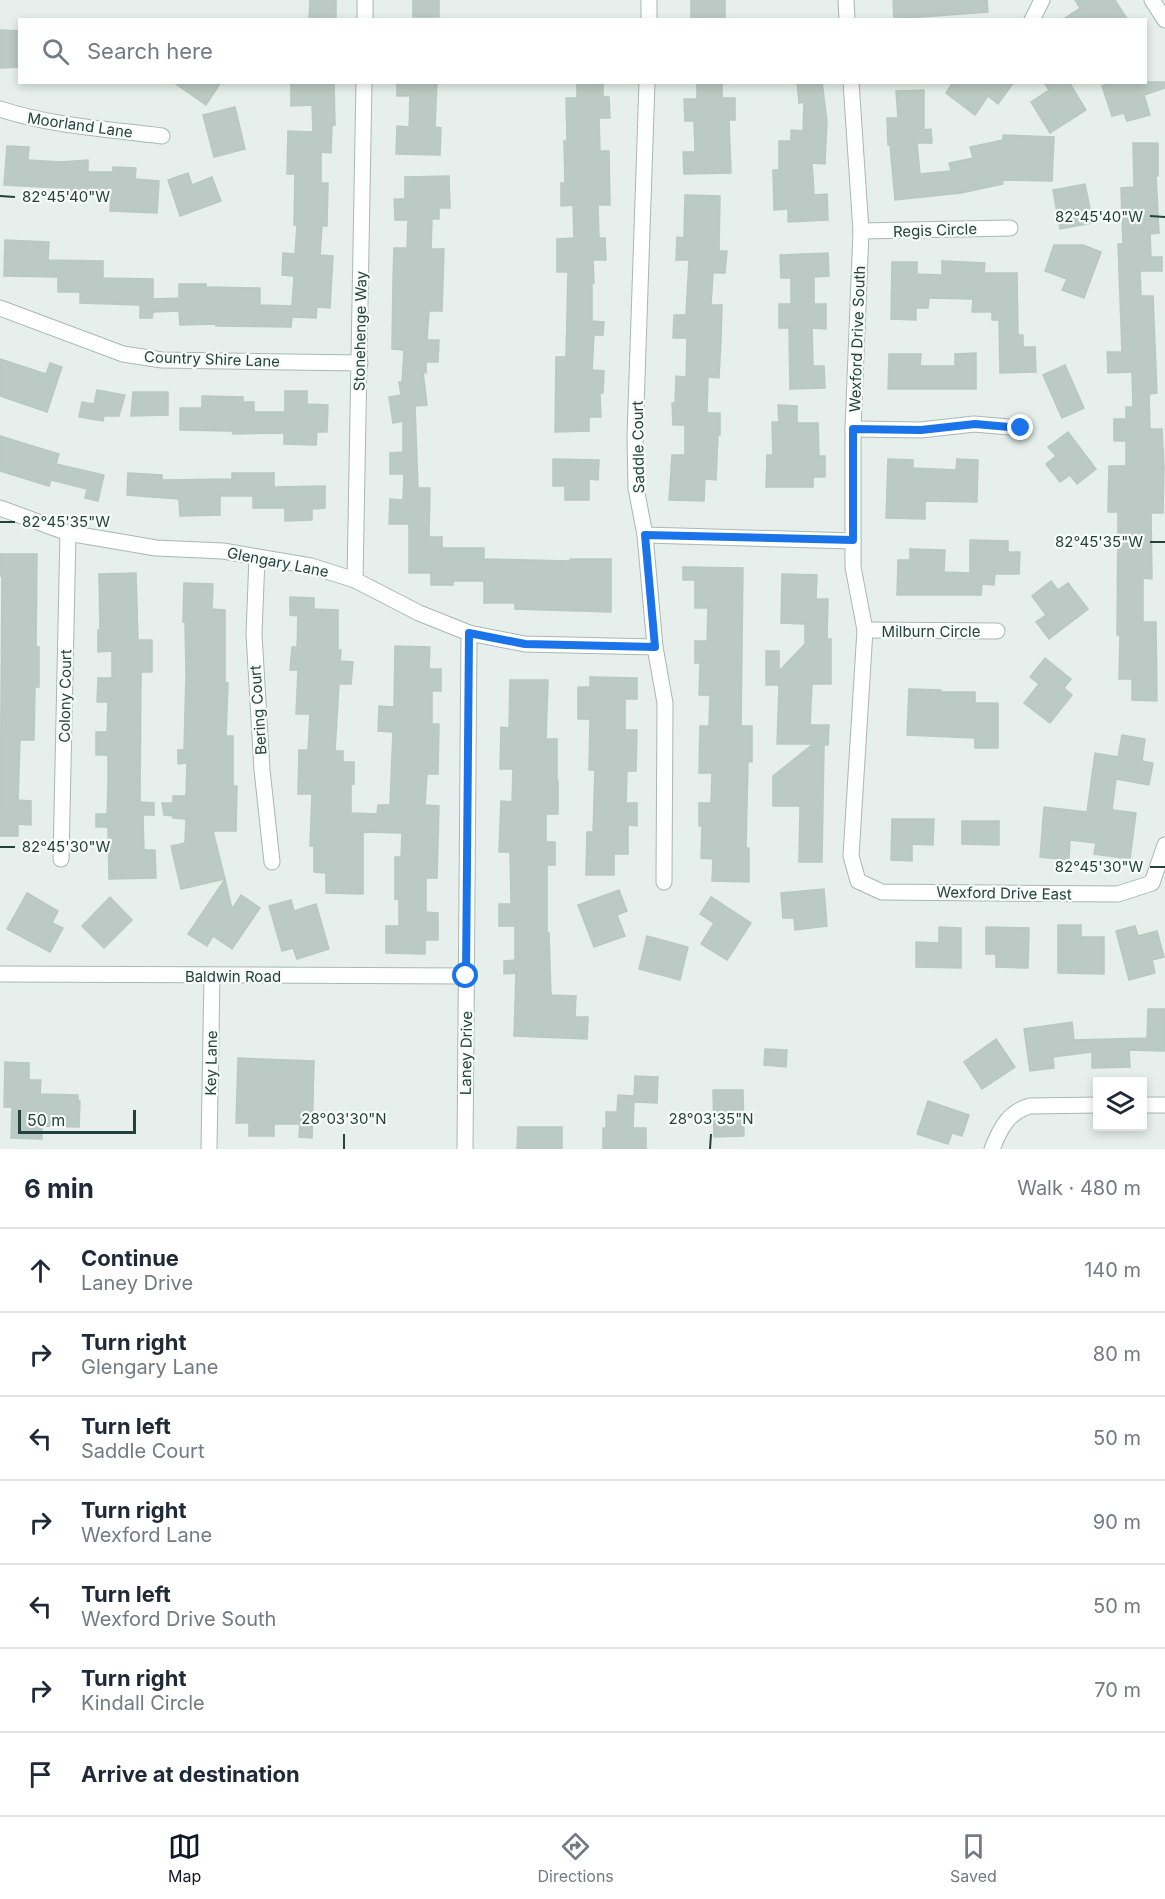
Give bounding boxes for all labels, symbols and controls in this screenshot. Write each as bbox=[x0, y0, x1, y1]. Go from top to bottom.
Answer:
search box bbox=[18, 18, 1147, 84]
icon: search bbox=[39, 35, 72, 68]
text: Search here bbox=[87, 38, 213, 64]
street label: Moorland Lane bbox=[26, 108, 134, 142]
text: 82°45'40"W bbox=[22, 187, 110, 206]
text: 82°45'40"W bbox=[1055, 207, 1143, 226]
street label: Regis Circle bbox=[893, 219, 977, 241]
street label: Wexford Drive South bbox=[845, 265, 869, 413]
street label: Stonehenge Way bbox=[349, 270, 371, 391]
street label: Country Shire Lane bbox=[144, 347, 280, 371]
street label: Saddle Court bbox=[628, 400, 648, 493]
route end bbox=[1007, 414, 1033, 440]
text: 82°45'35"W bbox=[22, 512, 110, 531]
text: 82°45'35"W bbox=[1055, 532, 1143, 551]
street label: Glengary Lane bbox=[226, 543, 330, 581]
street label: Milburn Circle bbox=[882, 622, 980, 641]
street label: Colony Court bbox=[55, 649, 75, 743]
street label: Bering Court bbox=[245, 664, 271, 756]
text: 82°45'30"W bbox=[22, 837, 110, 856]
text: 82°45'30"W bbox=[1055, 857, 1143, 876]
street label: Wexford Drive East bbox=[936, 882, 1072, 904]
route start bbox=[452, 962, 478, 988]
street label: Baldwin Road bbox=[185, 967, 281, 986]
street label: Laney Drive bbox=[456, 1011, 476, 1095]
street label: Key Lane bbox=[201, 1030, 221, 1096]
map controls bbox=[1093, 1077, 1147, 1131]
button: layers bbox=[1093, 1077, 1147, 1131]
scale bar bbox=[18, 1107, 136, 1134]
text: 28°03'30"N bbox=[301, 1109, 387, 1128]
text: 28°03'35"N bbox=[669, 1109, 753, 1128]
text: 50 m bbox=[27, 1110, 65, 1130]
text: 6 min bbox=[24, 1173, 94, 1204]
text: Walk · 480 m bbox=[1017, 1176, 1141, 1200]
text: Continue bbox=[81, 1245, 179, 1271]
icon: ahead bbox=[24, 1254, 57, 1287]
text: 140 m bbox=[1084, 1258, 1141, 1282]
text: Laney Drive bbox=[81, 1271, 193, 1295]
text: Turn right bbox=[81, 1329, 187, 1355]
icon: right bbox=[24, 1338, 57, 1371]
text: 80 m bbox=[1093, 1342, 1141, 1366]
text: Glengary Lane bbox=[81, 1355, 218, 1379]
text: Turn left bbox=[81, 1413, 171, 1439]
icon: left bbox=[24, 1422, 57, 1455]
text: 50 m bbox=[1093, 1426, 1141, 1450]
text: Saddle Court bbox=[81, 1439, 205, 1463]
text: Turn right bbox=[81, 1497, 187, 1523]
icon: right bbox=[24, 1506, 57, 1539]
text: 90 m bbox=[1093, 1510, 1141, 1534]
text: Wexford Lane bbox=[81, 1523, 212, 1547]
text: Turn left bbox=[81, 1581, 171, 1607]
icon: left bbox=[24, 1590, 57, 1623]
text: 50 m bbox=[1093, 1594, 1141, 1618]
text: Wexford Drive South bbox=[81, 1607, 276, 1631]
text: Turn right bbox=[81, 1665, 187, 1691]
icon: right bbox=[24, 1674, 57, 1707]
text: 70 m bbox=[1094, 1678, 1141, 1702]
text: Kindall Circle bbox=[81, 1691, 205, 1715]
icon: arrive bbox=[24, 1758, 57, 1791]
text: Arrive at destination bbox=[81, 1761, 300, 1787]
tab: Map bbox=[168, 1830, 201, 1886]
tab: Directions bbox=[538, 1830, 614, 1886]
tab: Saved bbox=[950, 1830, 997, 1886]

